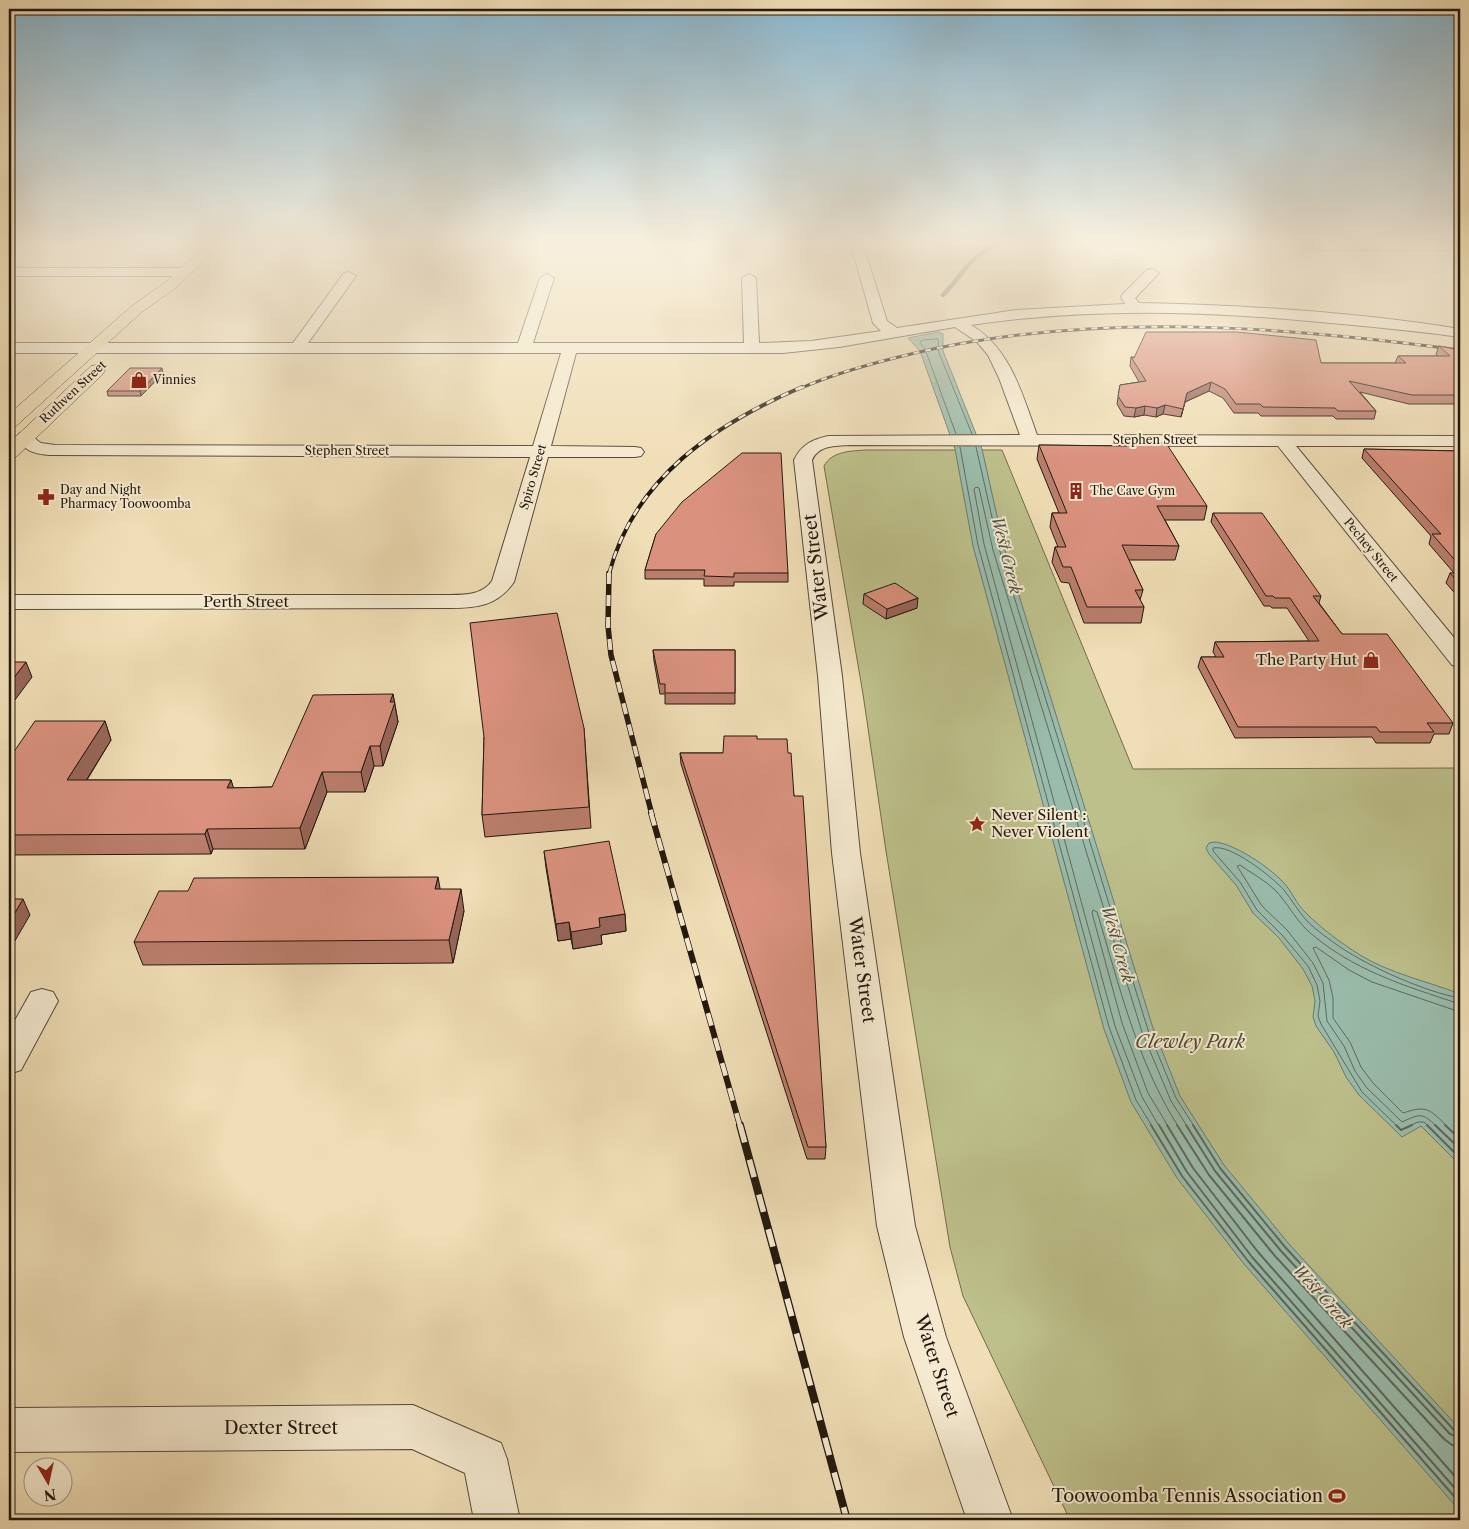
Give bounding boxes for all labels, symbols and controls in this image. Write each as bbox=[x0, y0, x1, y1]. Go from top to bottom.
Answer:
street label: Ruthven Street bbox=[36, 357, 109, 426]
shop icon: Vinnies bbox=[129, 370, 149, 390]
place label: Vinnies bbox=[152, 372, 196, 387]
street label: Stephen Street bbox=[1113, 432, 1198, 447]
street label: Spiro Street bbox=[516, 442, 549, 511]
street label: Stephen Street bbox=[305, 443, 390, 458]
building icon: The Cave Gym bbox=[1066, 481, 1086, 501]
place label: Day and Night Pharmacy Toowoomba bbox=[60, 482, 192, 511]
place label: The Cave Gym bbox=[1090, 483, 1175, 498]
pharmacy icon: Day and Night Pharmacy Toowoomba bbox=[36, 487, 56, 507]
street label: Water Street bbox=[798, 512, 834, 622]
water label: West Creek bbox=[988, 514, 1027, 597]
street label: Pechey Street bbox=[1341, 515, 1402, 585]
street label: Perth Street bbox=[203, 592, 289, 611]
place label: The Party Hut bbox=[1256, 650, 1358, 669]
shop icon: The Party Hut bbox=[1361, 650, 1381, 670]
place label: Never Silent : Never Violent bbox=[991, 805, 1090, 841]
place icon: Never Silent : Never Violent bbox=[967, 814, 987, 834]
water label: West Creek bbox=[1097, 903, 1139, 986]
street label: Water Street bbox=[844, 914, 880, 1025]
park label: Clewley Park bbox=[1135, 1031, 1246, 1053]
water label: West Creek bbox=[1289, 1260, 1358, 1333]
street label: Water Street bbox=[910, 1311, 964, 1421]
street label: Dexter Street bbox=[224, 1417, 339, 1439]
north arrow bbox=[22, 1456, 72, 1506]
text: N bbox=[43, 1485, 57, 1505]
place label: Toowoomba Tennis Association bbox=[1052, 1485, 1323, 1507]
sports icon: Toowoomba Tennis Association bbox=[1327, 1486, 1347, 1506]

